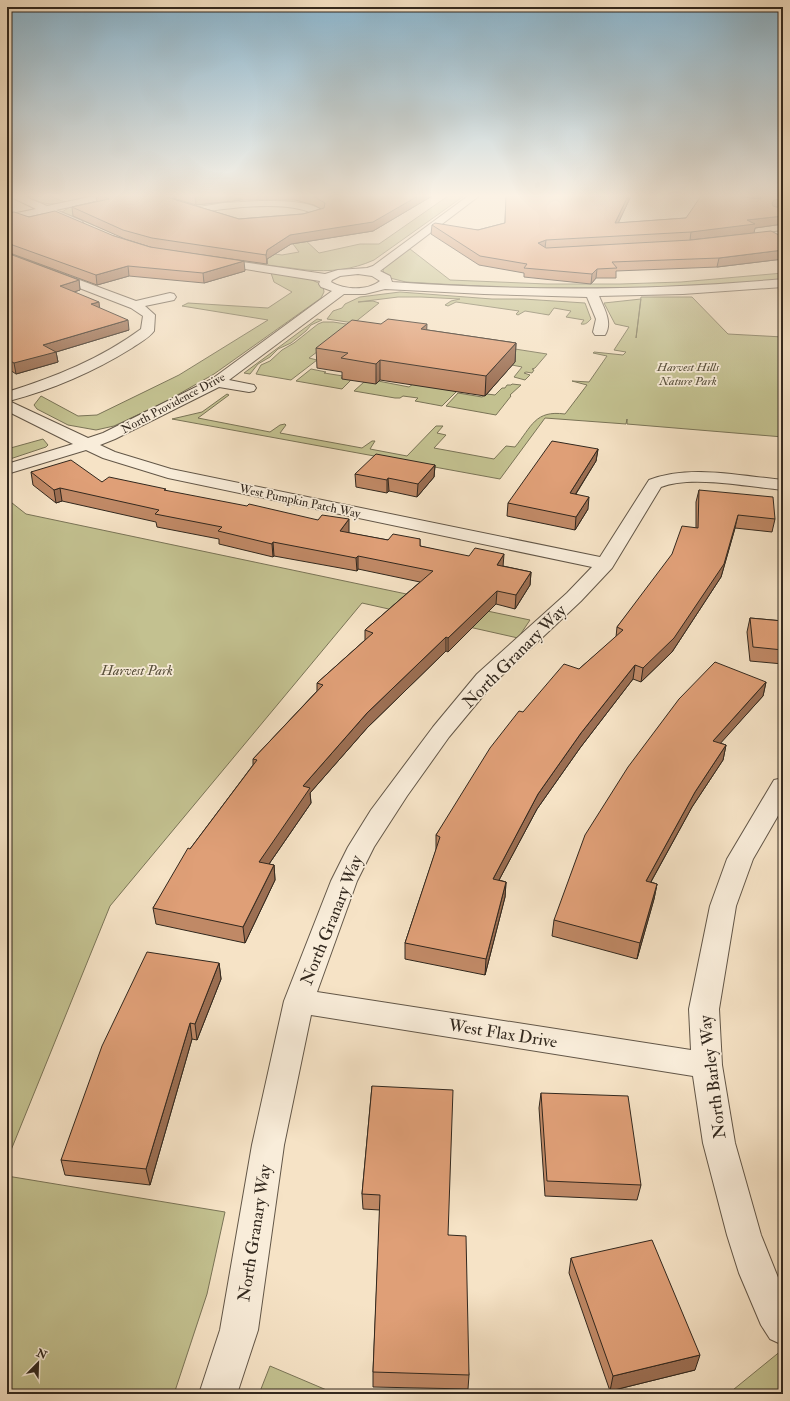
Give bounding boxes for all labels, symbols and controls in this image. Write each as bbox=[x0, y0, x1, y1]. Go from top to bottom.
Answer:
park label: Harvest Hills Nature Park bbox=[656, 360, 720, 389]
street label: North Providence Drive bbox=[119, 370, 228, 437]
street label: West Pumpkin Patch Way bbox=[237, 481, 362, 522]
street label: North Granary Way bbox=[458, 600, 572, 713]
park label: Harvest Park bbox=[100, 662, 173, 679]
street label: North Granary Way bbox=[296, 852, 368, 989]
street label: North Barley Way bbox=[694, 1013, 731, 1140]
street label: West Flax Drive bbox=[446, 1014, 559, 1052]
street label: North Granary Way bbox=[233, 1163, 277, 1303]
north arrow bbox=[18, 1343, 58, 1383]
text: N bbox=[34, 1346, 50, 1363]

